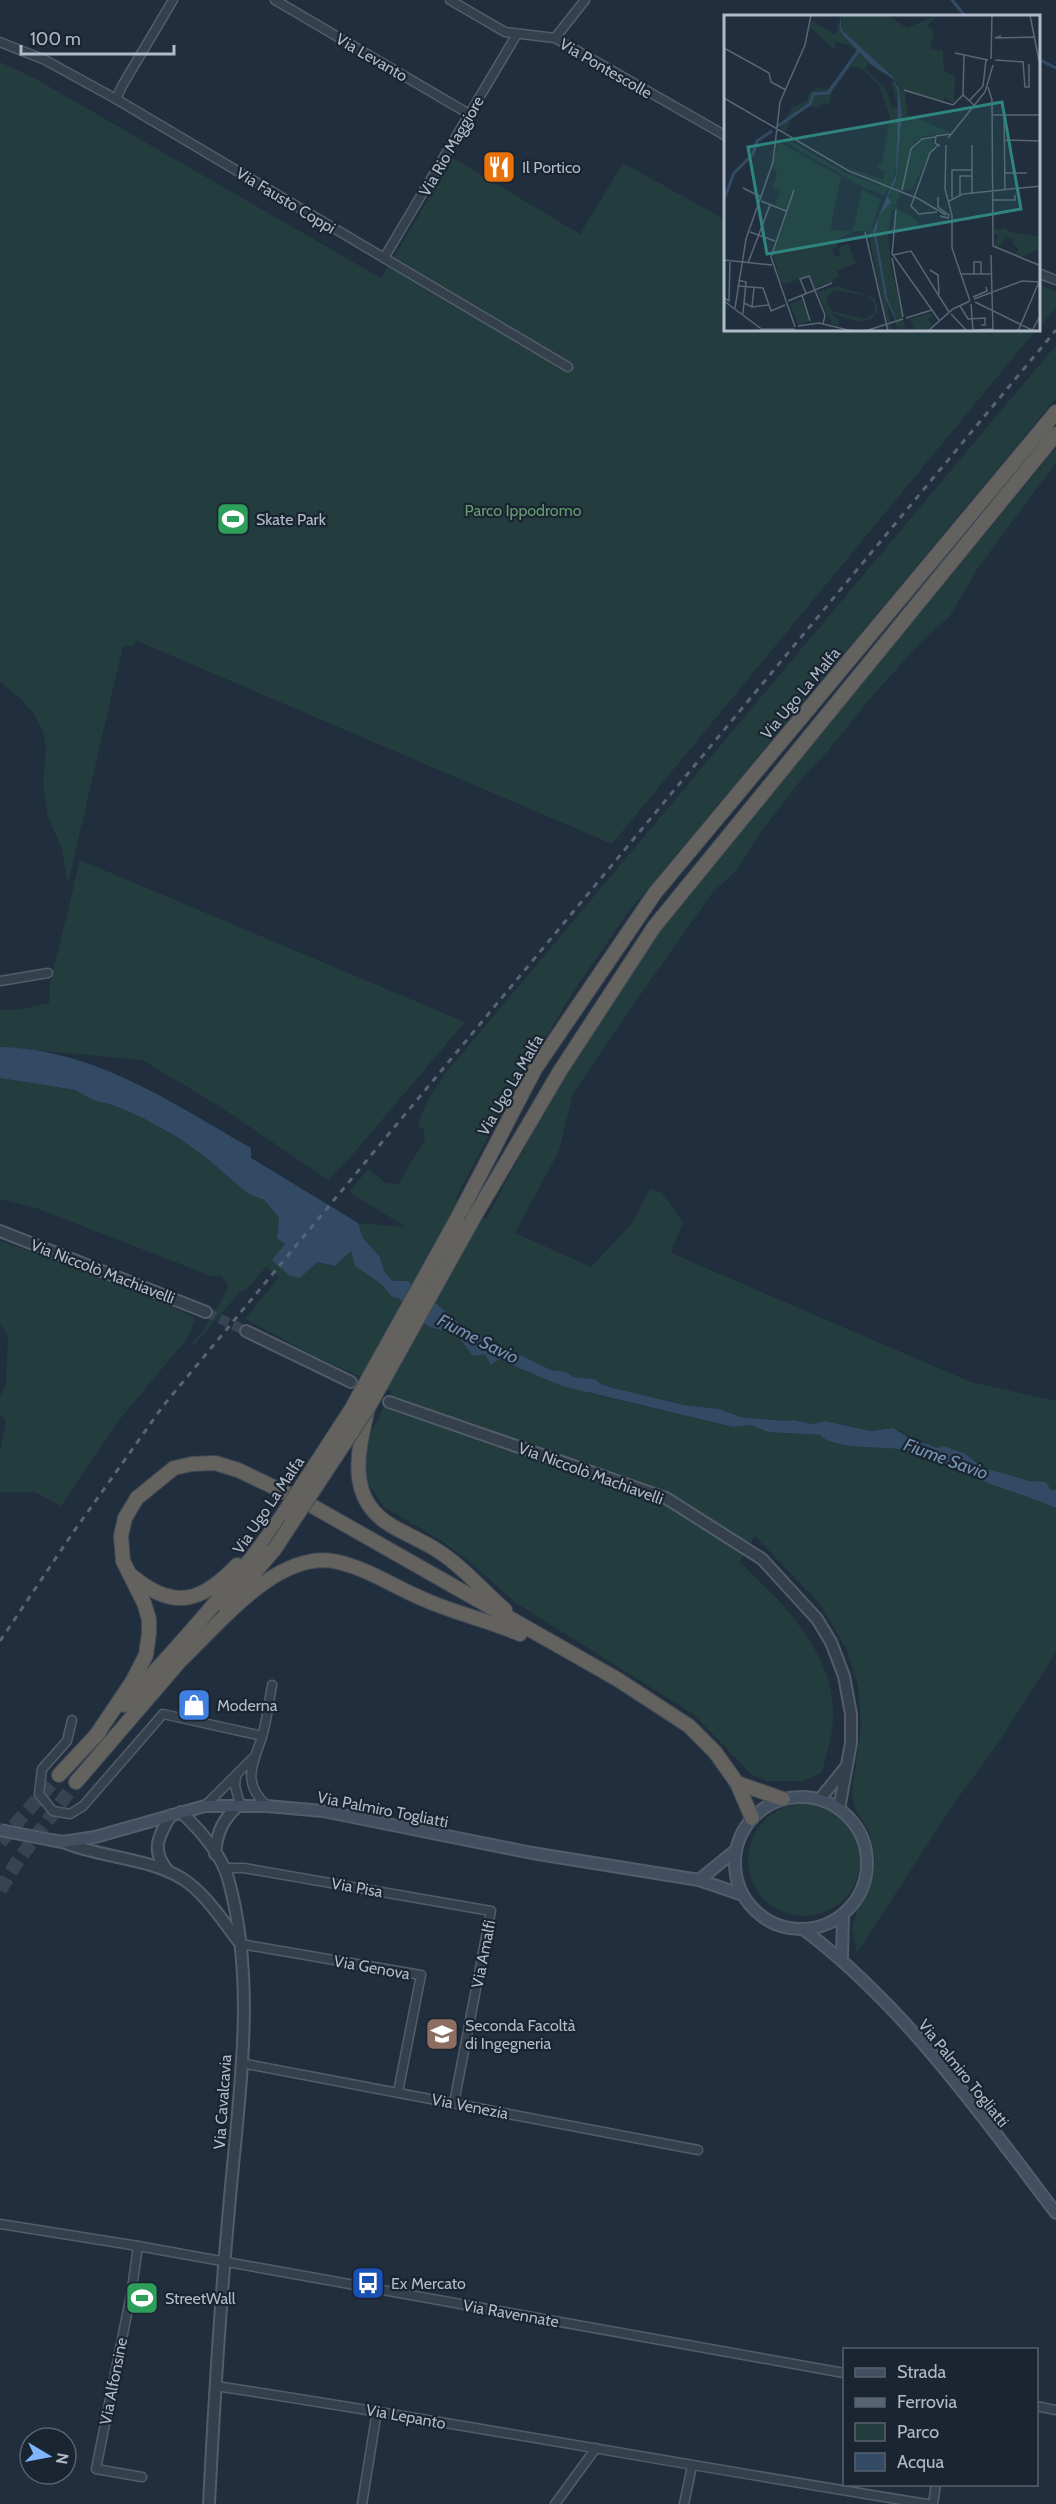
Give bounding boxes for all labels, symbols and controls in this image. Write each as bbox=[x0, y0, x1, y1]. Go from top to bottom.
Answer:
inset map bbox=[724, 15, 1041, 332]
scale bar bbox=[21, 18, 174, 56]
text: 100 m bbox=[30, 28, 81, 50]
street label: Via Levanto bbox=[333, 29, 411, 86]
street label: Via Pontescolle bbox=[556, 34, 655, 103]
street label: Via Rio Maggiore bbox=[415, 93, 488, 200]
restaurant icon: Il Portico bbox=[481, 149, 517, 185]
place label: Il Portico bbox=[522, 158, 581, 177]
street label: Via Fausto Coppi bbox=[233, 163, 339, 238]
sports icon: Skate Park bbox=[215, 501, 251, 537]
park label: Parco Ippodromo bbox=[465, 501, 582, 520]
place label: Skate Park bbox=[256, 510, 327, 529]
street label: Via Ugo La Malfa bbox=[757, 644, 844, 743]
street label: Via Ugo La Malfa bbox=[474, 1031, 547, 1139]
street label: Via Niccolò Machiavelli bbox=[28, 1235, 178, 1308]
water label: Fiume Savio bbox=[434, 1309, 522, 1369]
water label: Fiume Savio bbox=[901, 1434, 991, 1484]
street label: Via Niccolò Machiavelli bbox=[516, 1438, 666, 1509]
street label: Via Ugo La Malfa bbox=[229, 1453, 308, 1558]
shop icon: Moderna bbox=[176, 1687, 212, 1723]
place label: Moderna bbox=[217, 1696, 278, 1715]
street label: Via Palmiro Togliatti bbox=[316, 1787, 450, 1832]
street label: Via Pisa bbox=[330, 1874, 384, 1901]
street label: Via Amalfi bbox=[468, 1918, 499, 1990]
street label: Via Genova bbox=[332, 1951, 412, 1984]
school or university icon: Seconda Facoltà di Ingegneria bbox=[424, 2016, 460, 2052]
place label: Seconda Facoltà di Ingegneria bbox=[465, 2016, 576, 2053]
street label: Via Palmiro Togliatti bbox=[914, 2016, 1013, 2131]
street label: Via Cavalcavia bbox=[210, 2054, 235, 2150]
street label: Via Venezia bbox=[430, 2090, 510, 2123]
bus stop icon: Ex Mercato bbox=[350, 2265, 386, 2301]
place label: Ex Mercato bbox=[391, 2274, 466, 2293]
sports icon: StreetWall bbox=[124, 2280, 160, 2316]
place label: StreetWall bbox=[165, 2289, 236, 2308]
street label: Via Ravennate bbox=[462, 2296, 560, 2331]
street label: Via Alfonsine bbox=[96, 2336, 131, 2426]
legend bbox=[843, 2348, 1038, 2486]
text: Strada bbox=[897, 2361, 947, 2383]
text: Ferrovia bbox=[897, 2391, 957, 2413]
street label: Via Lepanto bbox=[365, 2400, 447, 2433]
text: Parco bbox=[897, 2421, 939, 2443]
north arrow bbox=[18, 2426, 78, 2486]
text: N bbox=[52, 2451, 73, 2466]
text: Acqua bbox=[897, 2451, 944, 2473]

